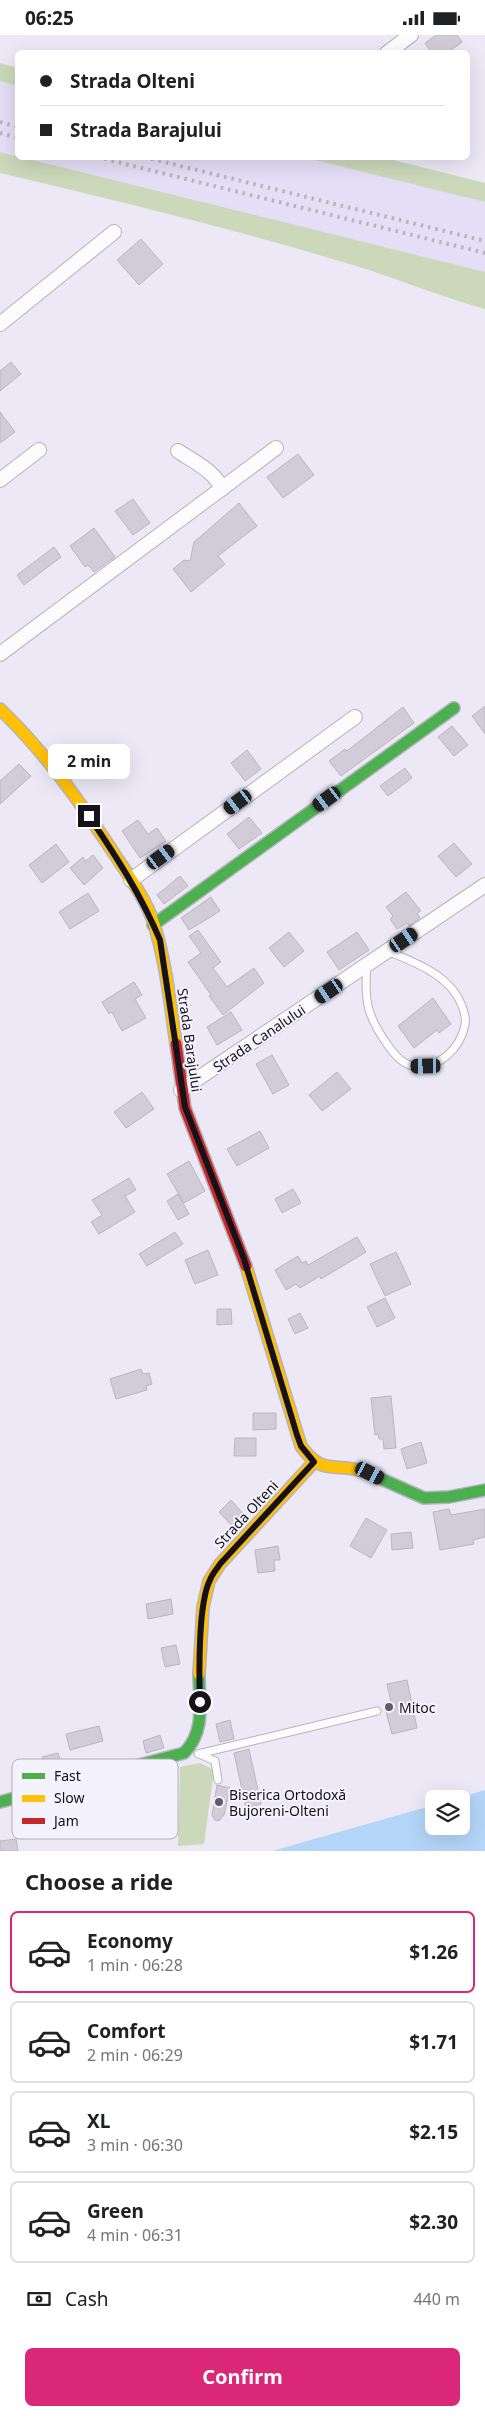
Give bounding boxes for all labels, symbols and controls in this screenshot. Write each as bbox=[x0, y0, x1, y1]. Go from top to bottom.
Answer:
text: 06:25 bbox=[25, 5, 74, 31]
text: Strada Olteni bbox=[70, 68, 195, 94]
text: Strada Barajului bbox=[70, 117, 222, 143]
callout: 2 min bbox=[48, 743, 130, 779]
text: 2 min bbox=[67, 750, 111, 772]
car bbox=[310, 784, 343, 814]
car bbox=[221, 787, 254, 817]
route end bbox=[78, 805, 100, 827]
car bbox=[144, 842, 177, 872]
car bbox=[387, 925, 420, 955]
car bbox=[312, 976, 345, 1006]
street label: Strada Barajului bbox=[173, 987, 207, 1093]
street label: Strada Canalului bbox=[209, 1000, 309, 1076]
car bbox=[410, 1058, 441, 1074]
car bbox=[353, 1460, 386, 1486]
street label: Strada Olteni bbox=[210, 1476, 282, 1552]
route start bbox=[189, 1691, 211, 1713]
place label: Mitoc bbox=[399, 1698, 436, 1717]
marker: Mitoc bbox=[383, 1701, 395, 1713]
legend bbox=[12, 1759, 178, 1839]
text: Fast bbox=[54, 1766, 81, 1785]
place label: Biserica Ortodoxă Bujoreni-Olteni bbox=[229, 1785, 346, 1820]
text: Slow bbox=[54, 1788, 85, 1807]
map controls bbox=[425, 1790, 470, 1835]
button: layers bbox=[425, 1790, 470, 1835]
marker: Biserica Ortodoxă Bujoreni-Olteni bbox=[213, 1796, 225, 1808]
text: Jam bbox=[52, 1811, 79, 1830]
text: Choose a ride bbox=[25, 1866, 173, 1896]
text: Economy bbox=[87, 1928, 173, 1954]
icon: car bbox=[27, 1930, 72, 1975]
text: $1.26 bbox=[409, 1939, 458, 1965]
text: 1 min · 06:28 bbox=[87, 1954, 183, 1976]
text: Comfort bbox=[87, 2018, 166, 2044]
icon: car bbox=[27, 2020, 72, 2065]
text: $1.71 bbox=[409, 2029, 458, 2055]
text: 2 min · 06:29 bbox=[87, 2044, 183, 2066]
text: XL bbox=[87, 2108, 110, 2134]
icon: car bbox=[27, 2110, 72, 2155]
text: $2.15 bbox=[409, 2119, 458, 2145]
text: 3 min · 06:30 bbox=[87, 2134, 183, 2156]
text: Green bbox=[87, 2198, 144, 2224]
icon: car bbox=[27, 2200, 72, 2245]
text: $2.30 bbox=[409, 2209, 458, 2235]
text: 4 min · 06:31 bbox=[87, 2224, 183, 2246]
icon: cash bbox=[25, 2285, 53, 2313]
text: Cash bbox=[65, 2286, 109, 2312]
text: 440 m bbox=[413, 2288, 460, 2310]
button: Confirm bbox=[25, 2348, 460, 2406]

